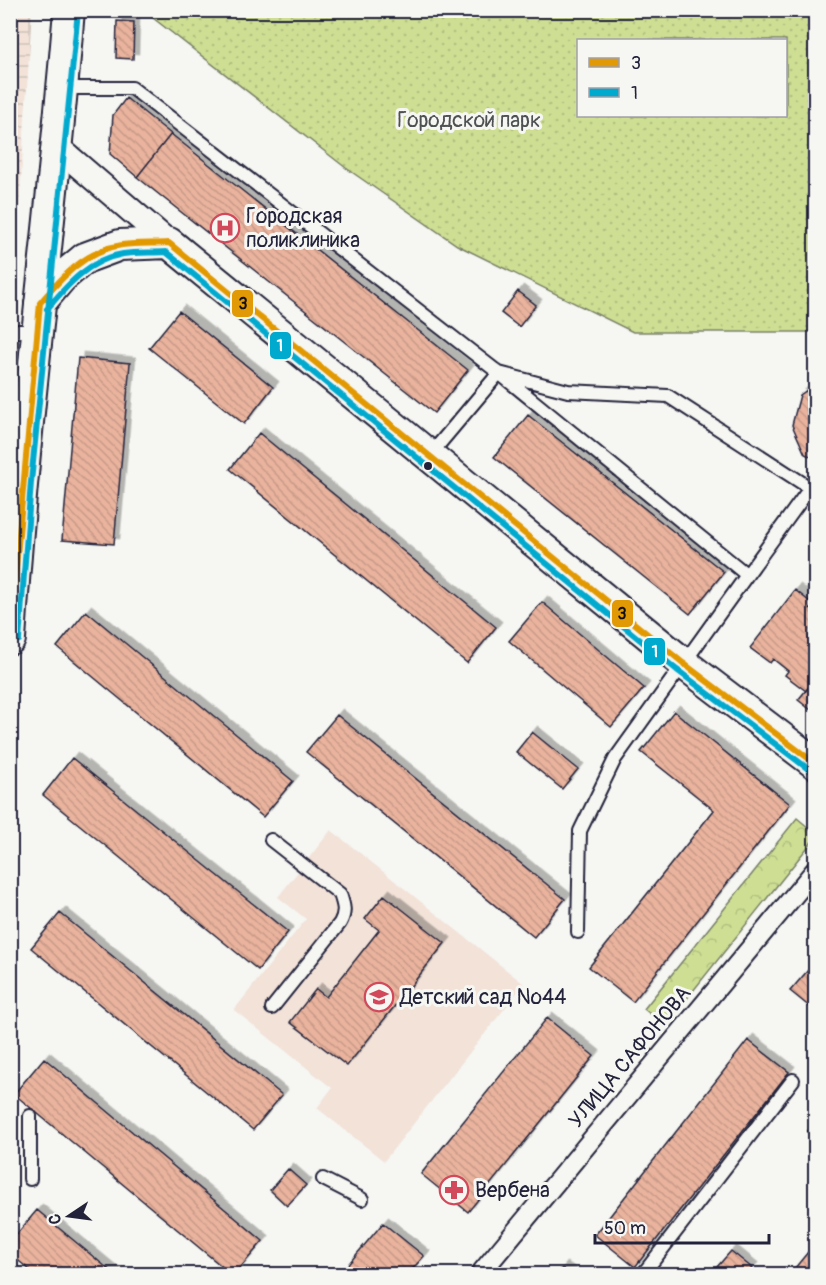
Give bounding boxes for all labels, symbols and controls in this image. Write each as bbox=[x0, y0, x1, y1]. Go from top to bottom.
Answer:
legend bbox=[577, 39, 787, 117]
text: 3 bbox=[631, 52, 641, 75]
text: 1 bbox=[631, 82, 638, 105]
park label: Городской парк bbox=[397, 107, 541, 134]
place label: Городская поликлиника bbox=[246, 203, 360, 254]
hospital icon: Городская поликлиника bbox=[209, 212, 241, 244]
line badge: 3 bbox=[231, 289, 254, 318]
text: 3 bbox=[239, 294, 248, 314]
line badge: 1 bbox=[269, 331, 292, 360]
text: 1 bbox=[277, 336, 283, 356]
unlabelled marker bbox=[422, 460, 434, 472]
line badge: 3 bbox=[611, 599, 634, 628]
text: 3 bbox=[618, 604, 627, 624]
line badge: 1 bbox=[643, 637, 666, 666]
text: 1 bbox=[652, 642, 658, 662]
school or university icon: Детский сад №44 bbox=[363, 981, 395, 1013]
street label: УЛИЦА САФОНОВА bbox=[563, 981, 697, 1133]
place label: Детский сад №44 bbox=[399, 984, 566, 1011]
pharmacy icon: Вербена bbox=[438, 1174, 470, 1206]
place label: Вербена bbox=[475, 1177, 550, 1204]
north arrow bbox=[39, 1186, 99, 1246]
scale bar bbox=[595, 1207, 769, 1245]
text: С bbox=[44, 1212, 66, 1226]
text: 50 m bbox=[604, 1217, 646, 1240]

